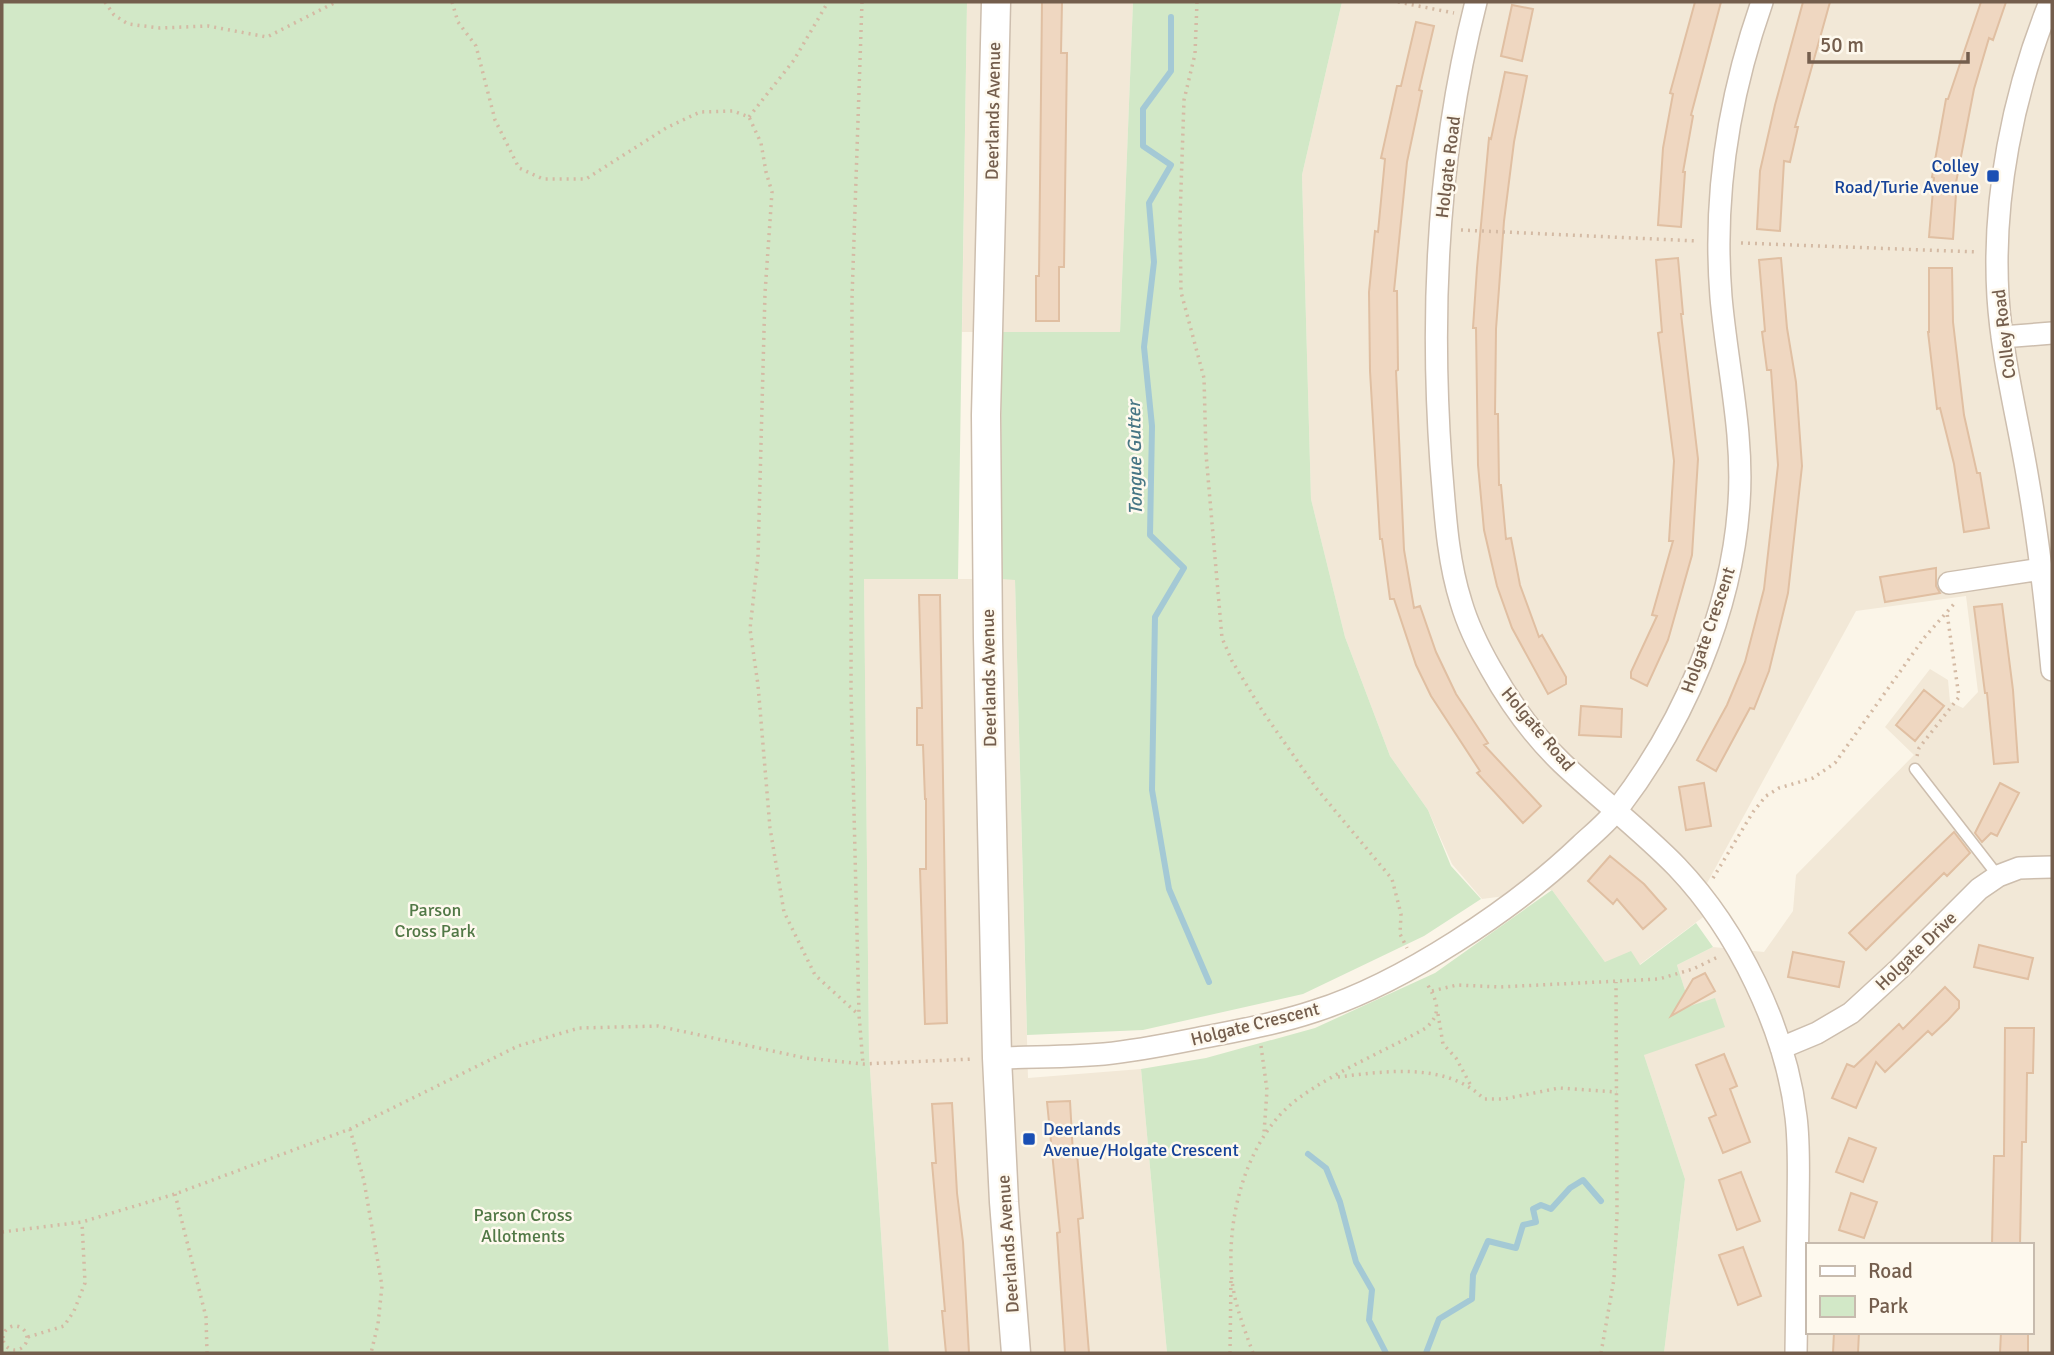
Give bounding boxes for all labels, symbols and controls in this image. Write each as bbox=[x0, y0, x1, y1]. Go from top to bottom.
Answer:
scale bar bbox=[1809, 21, 1968, 65]
text: 50 m bbox=[1820, 32, 1864, 58]
street label: Deerlands Avenue bbox=[981, 42, 1005, 180]
street label: Holgate Road bbox=[1431, 115, 1465, 219]
place label: Colley Road/Turie Avenue bbox=[1834, 155, 1980, 198]
marker: Colley Road/Turie Avenue bbox=[1985, 168, 2001, 184]
street label: Colley Road bbox=[1988, 288, 2020, 380]
water label: Tongue Gutter bbox=[1122, 398, 1148, 515]
street label: Holgate Crescent bbox=[1676, 564, 1740, 696]
street label: Deerlands Avenue bbox=[977, 609, 1001, 747]
street label: Holgate Road bbox=[1497, 683, 1579, 775]
park label: Parson Cross Park bbox=[395, 899, 475, 942]
street label: Holgate Drive bbox=[1871, 907, 1961, 995]
street label: Holgate Crescent bbox=[1188, 997, 1322, 1051]
place label: Deerlands Avenue/Holgate Crescent bbox=[1043, 1118, 1239, 1161]
marker: Deerlands Avenue/Holgate Crescent bbox=[1021, 1131, 1037, 1147]
street label: Deerlands Avenue bbox=[992, 1174, 1024, 1314]
park label: Parson Cross Allotments bbox=[474, 1204, 573, 1247]
legend bbox=[1806, 1243, 2033, 1334]
text: Road bbox=[1868, 1258, 1913, 1284]
text: Park bbox=[1868, 1293, 1909, 1319]

